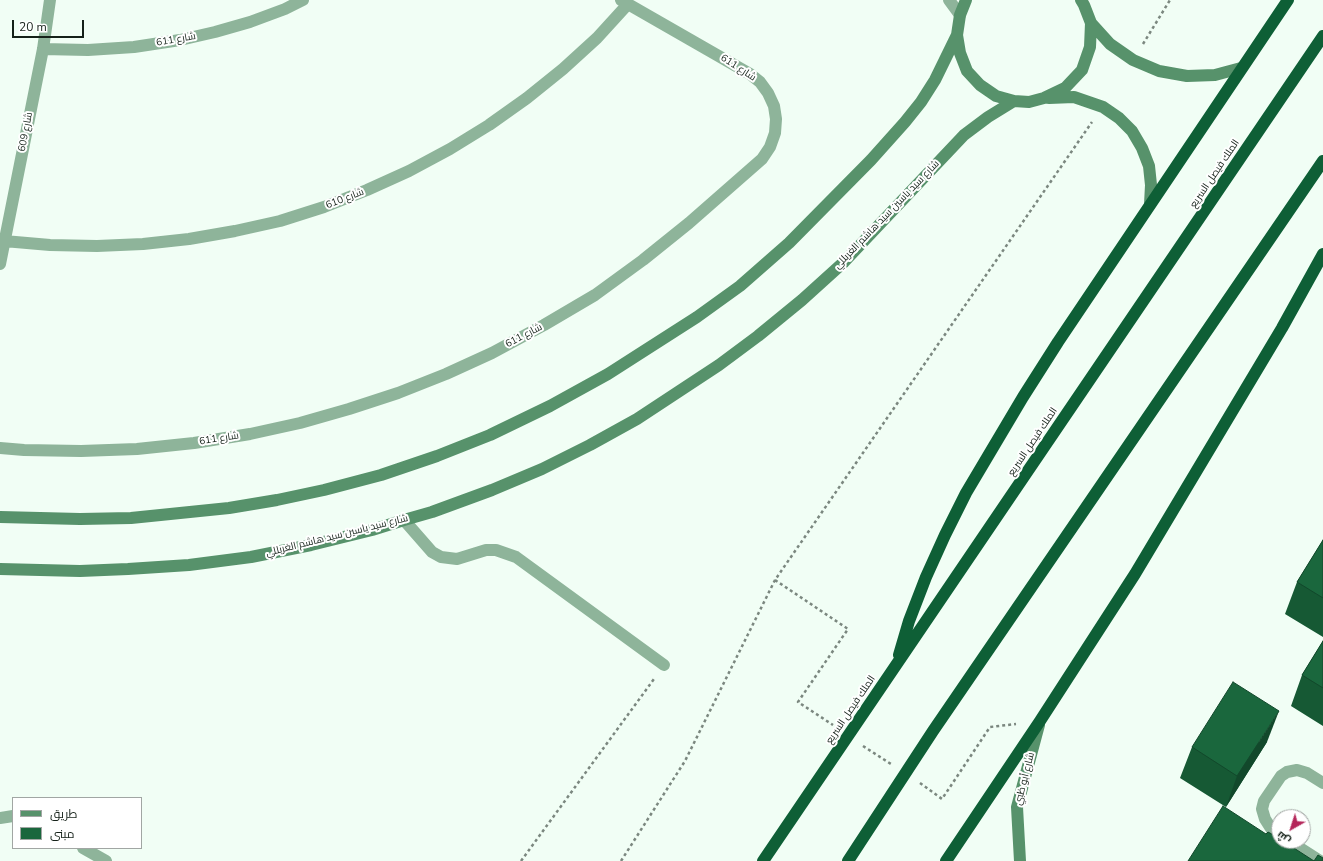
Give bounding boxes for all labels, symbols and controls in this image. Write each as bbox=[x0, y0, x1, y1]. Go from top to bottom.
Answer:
scale bar bbox=[14, 12, 86, 38]
text: 20 m bbox=[19, 19, 47, 35]
street label: شارع 611 bbox=[155, 31, 197, 49]
street label: شارع 611 bbox=[718, 52, 758, 84]
street label: شارع 609 bbox=[16, 111, 36, 153]
street label: الملك فيصل السريع bbox=[1188, 138, 1242, 210]
street label: شارع سيد ياسين سيد هاشم الغربللي bbox=[832, 158, 942, 272]
street label: شارع 610 bbox=[324, 186, 366, 212]
street label: شارع 611 bbox=[504, 321, 544, 351]
street label: الملك فيصل السريع bbox=[1006, 406, 1060, 478]
street label: شارع 611 bbox=[198, 430, 240, 448]
street label: شارع سيد ياسين سيد هاشم الغربللي bbox=[265, 513, 409, 559]
street label: الملك فيصل السريع bbox=[824, 674, 878, 746]
street label: شارع أبو ظبي bbox=[1013, 751, 1037, 807]
legend bbox=[12, 797, 142, 849]
text: طريق bbox=[50, 806, 77, 822]
north arrow bbox=[1271, 809, 1311, 849]
text: مبنى bbox=[50, 826, 75, 842]
text: ش bbox=[1274, 828, 1294, 848]

